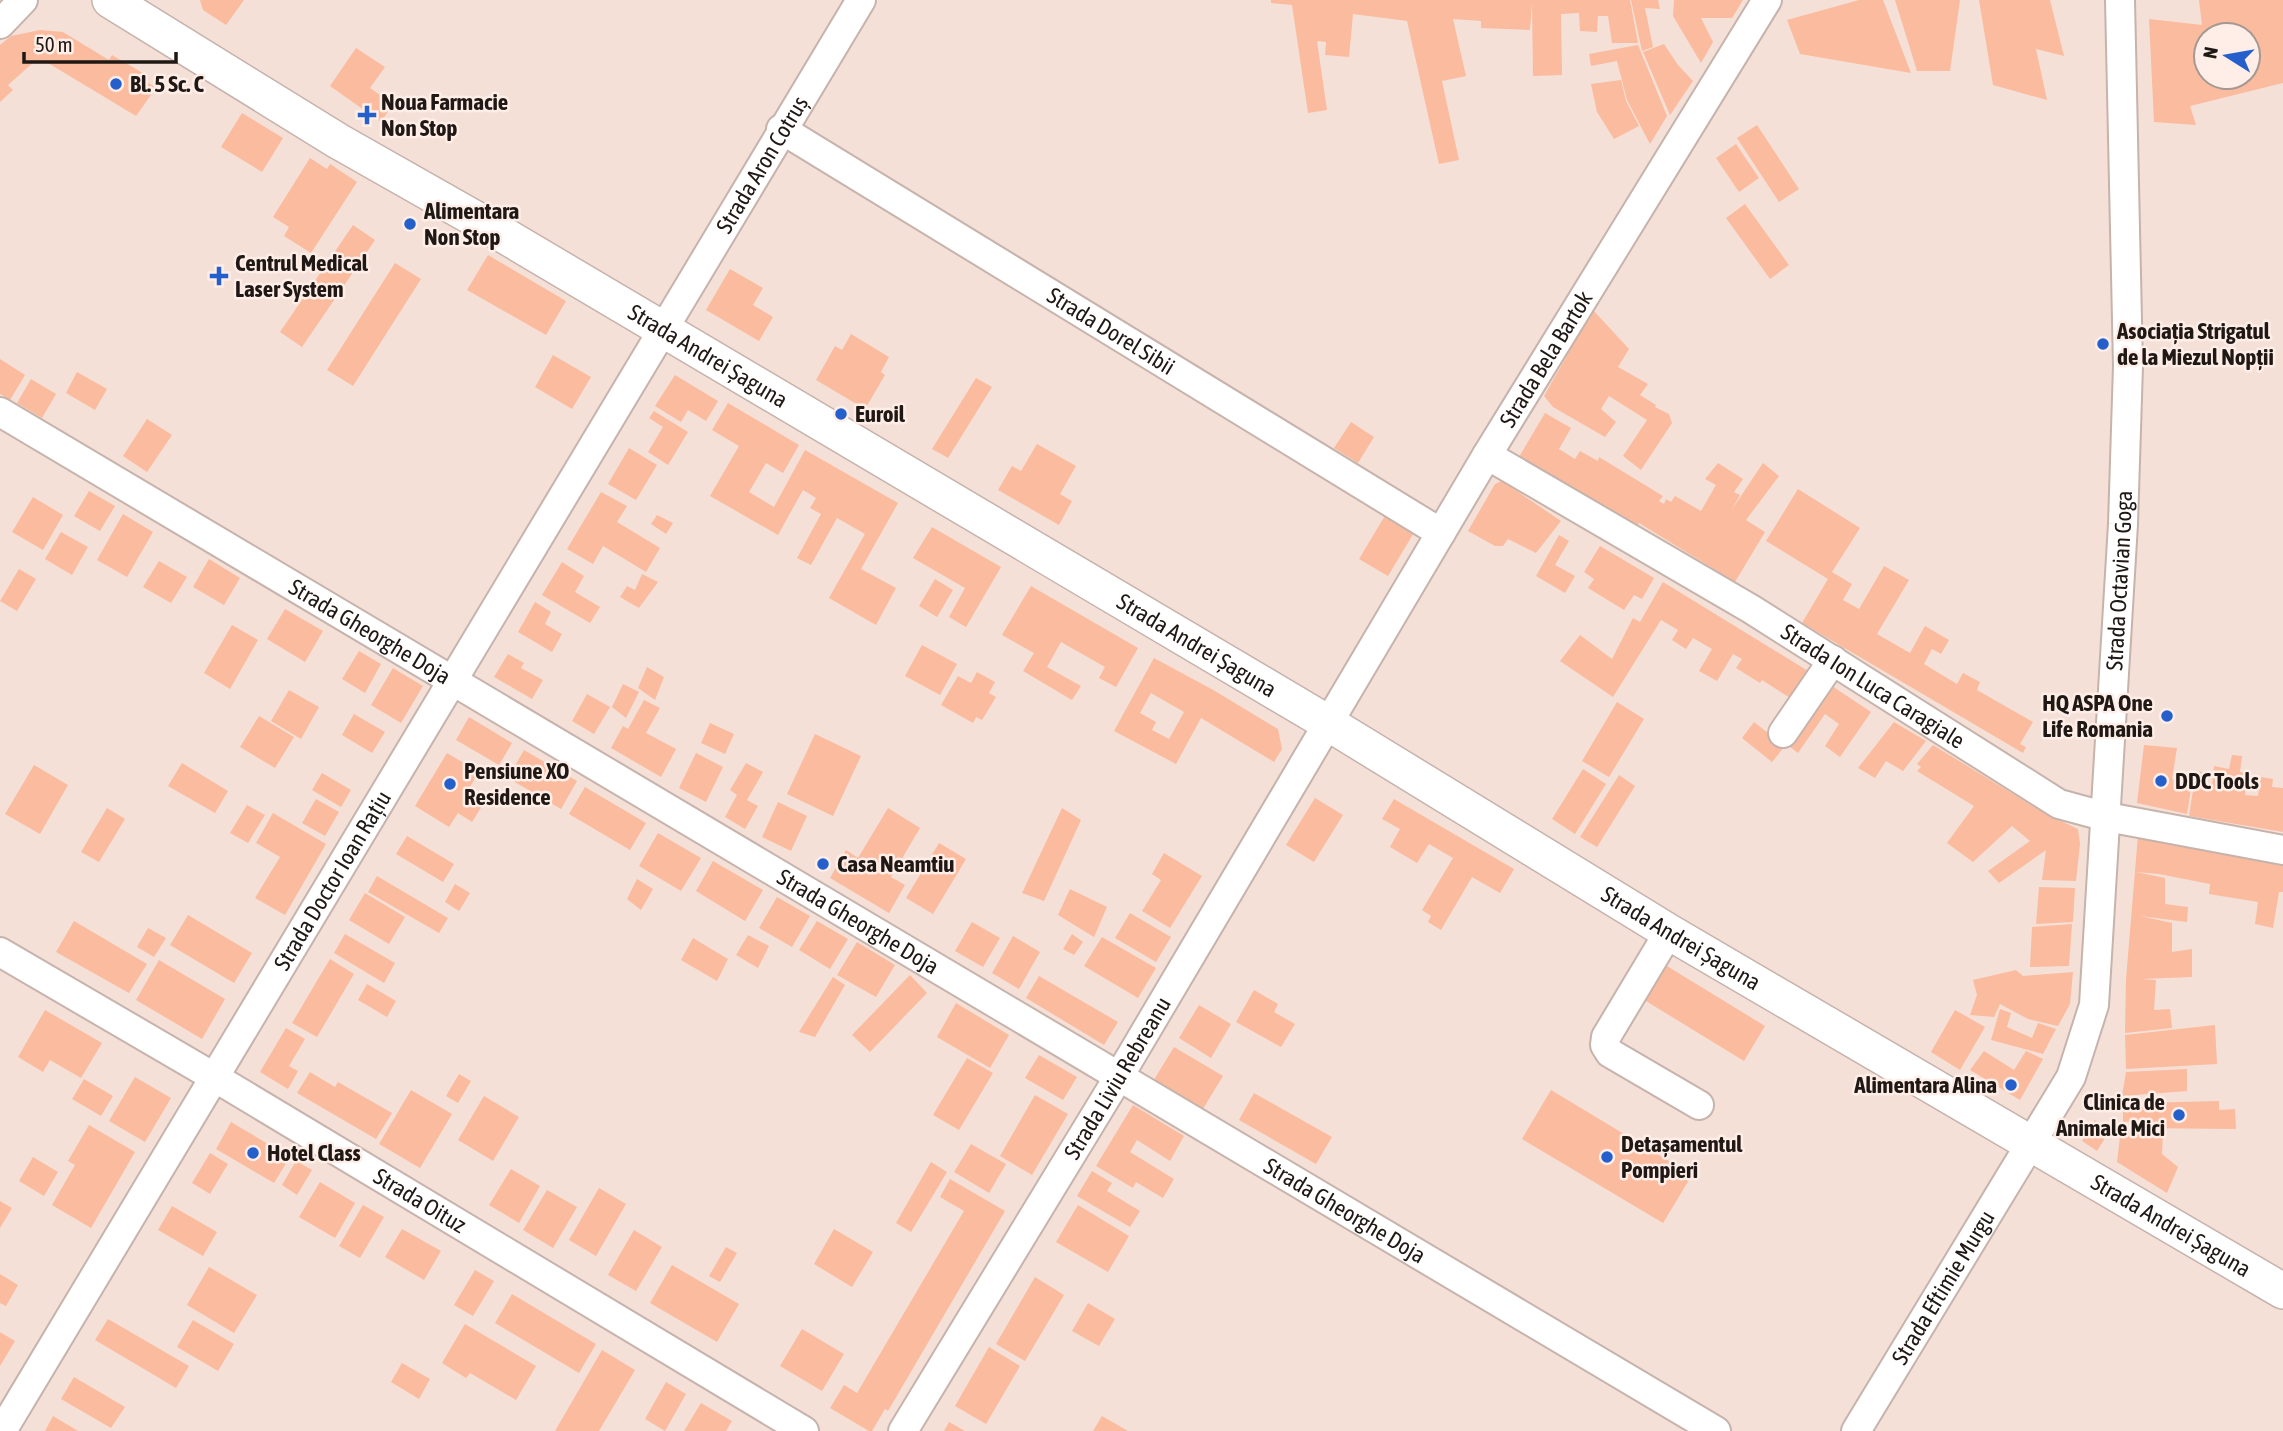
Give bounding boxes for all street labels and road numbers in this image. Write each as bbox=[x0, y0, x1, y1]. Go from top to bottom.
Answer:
street label: Strada Aron Cotruș bbox=[711, 91, 813, 238]
street label: Strada Dorel Sibii bbox=[1043, 282, 1180, 380]
street label: Strada Bela Bartok bbox=[1494, 286, 1598, 432]
street label: Strada Andrei Șaguna bbox=[624, 299, 792, 413]
street label: Strada Octavian Goga bbox=[2101, 490, 2137, 671]
street label: Strada Gheorghe Doja bbox=[284, 574, 455, 689]
street label: Strada Andrei Șaguna bbox=[1113, 588, 1281, 702]
street label: Strada Ion Luca Caragiale bbox=[1777, 619, 1969, 754]
street label: Strada Doctor Ioan Rațiu bbox=[269, 786, 396, 975]
street label: Strada Gheorghe Doja bbox=[773, 864, 943, 979]
street label: Strada Andrei Șaguna bbox=[1597, 881, 1765, 996]
street label: Strada Liviu Rebreanu bbox=[1059, 992, 1176, 1164]
street label: Strada Gheorghe Doja bbox=[1259, 1153, 1430, 1268]
street label: Strada Oituz bbox=[369, 1163, 471, 1238]
street label: Strada Andrei Șaguna bbox=[2087, 1169, 2255, 1282]
street label: Strada Eftimie Murgu bbox=[1887, 1206, 2000, 1369]

